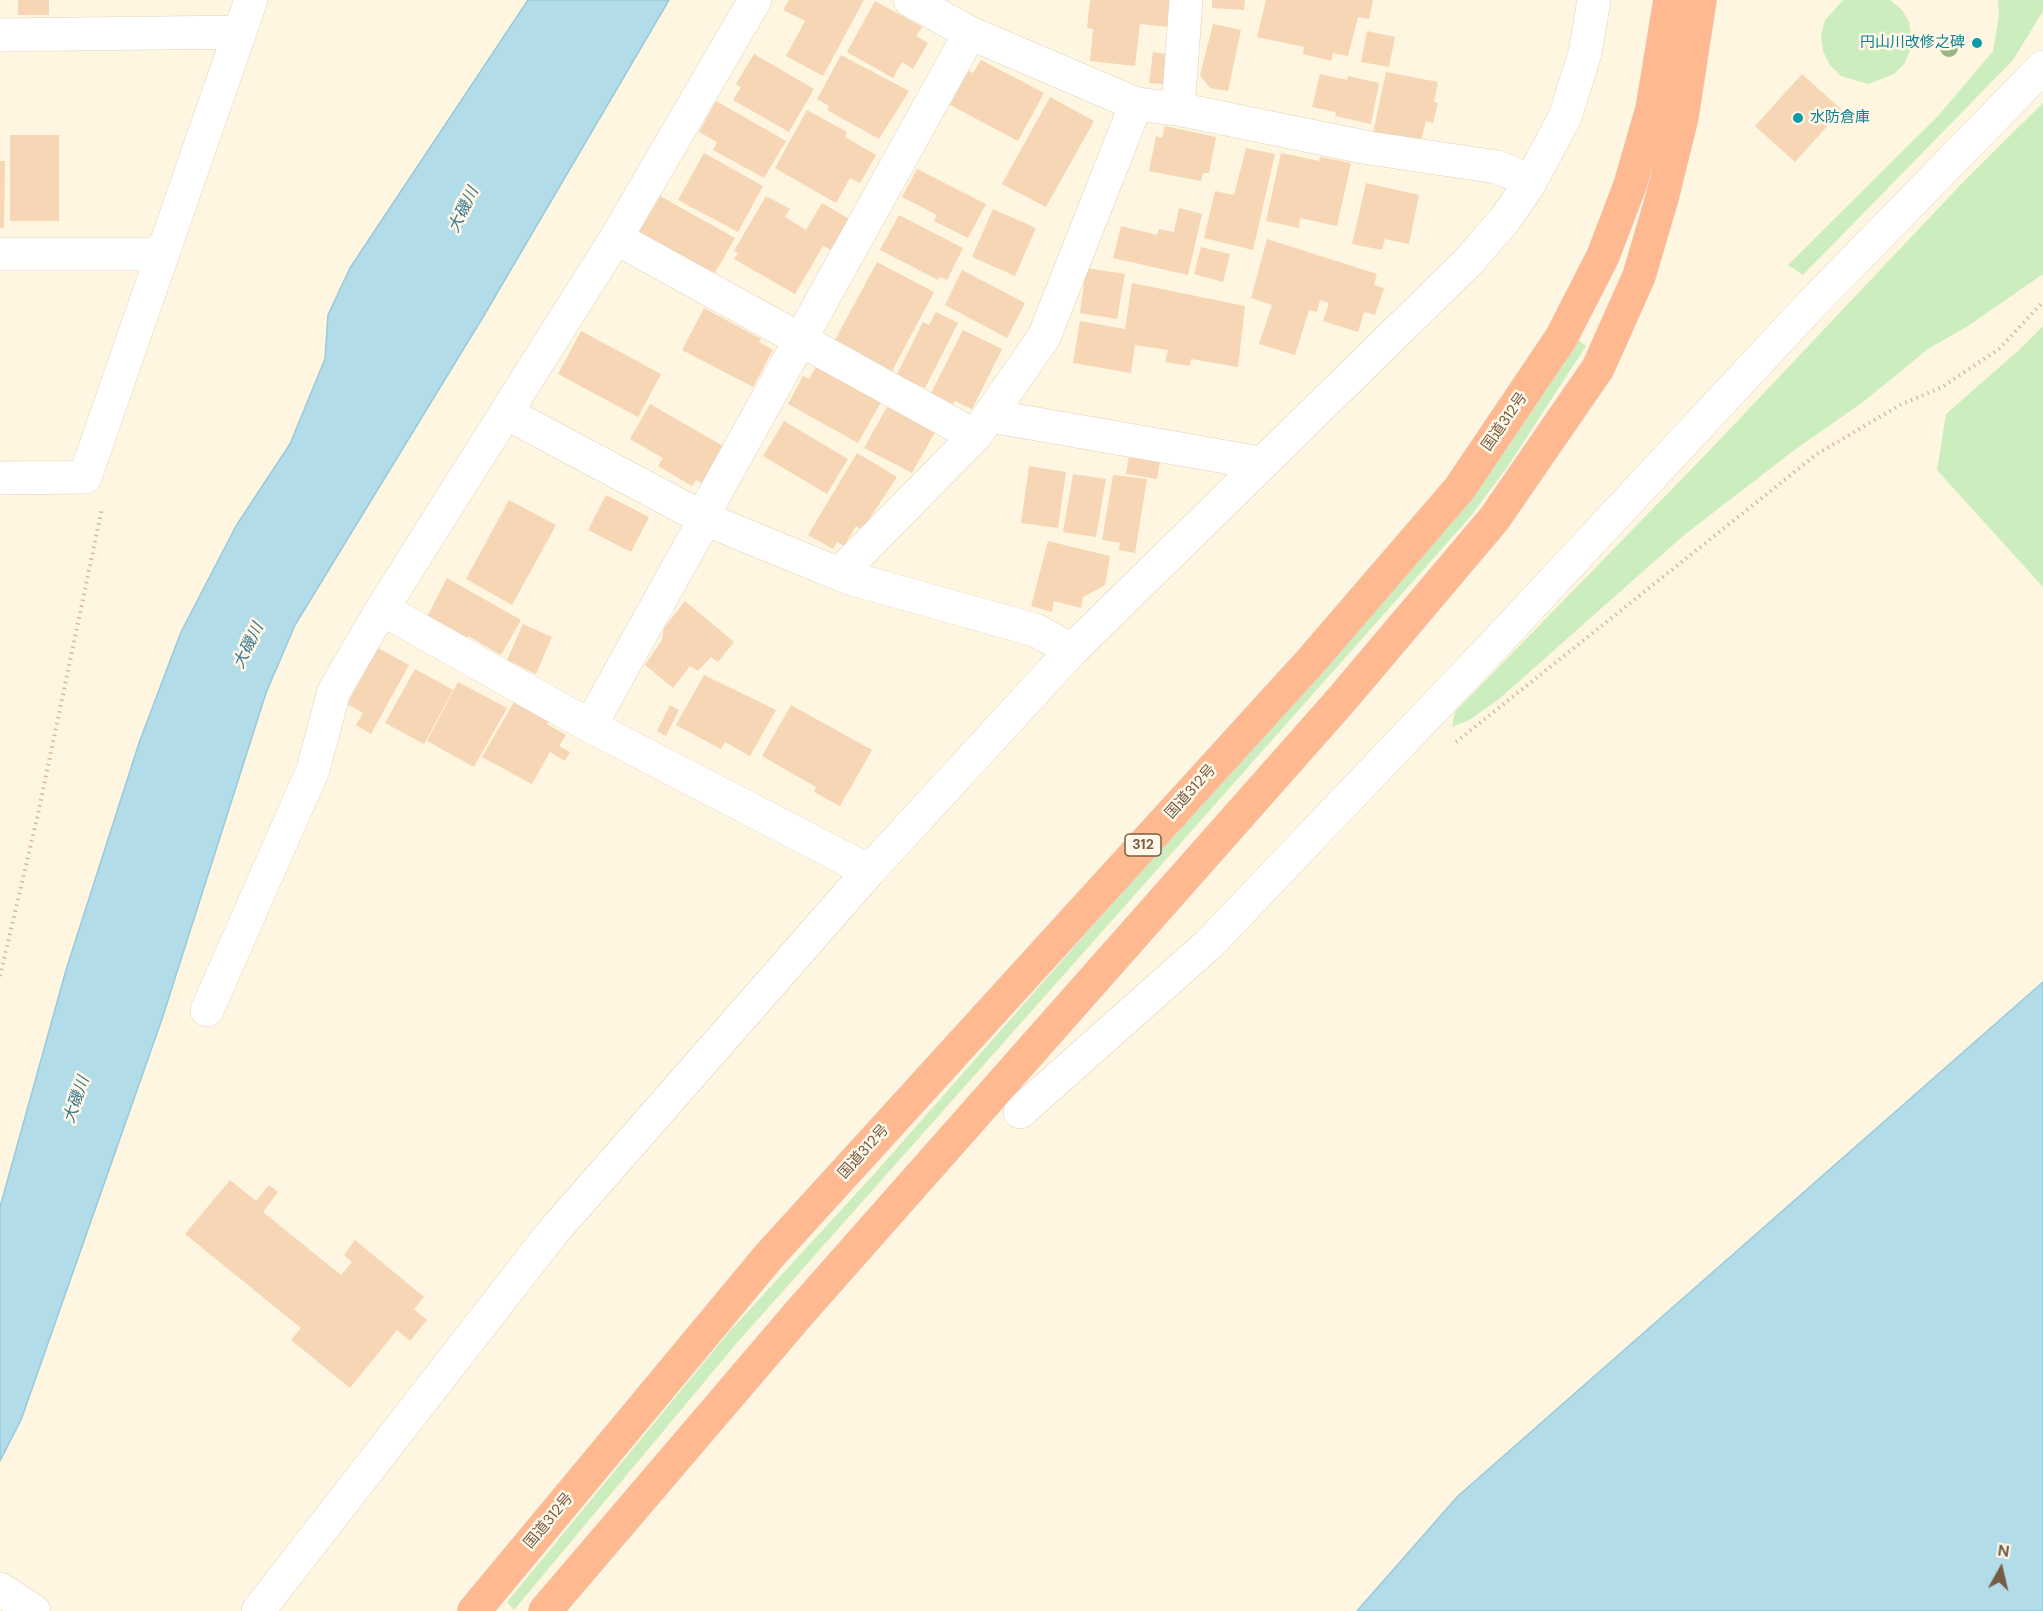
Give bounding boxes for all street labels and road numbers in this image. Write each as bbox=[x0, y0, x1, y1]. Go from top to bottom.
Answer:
street label: 国道312号 bbox=[1478, 389, 1532, 455]
street label: 国道312号 bbox=[1162, 761, 1220, 823]
road number: 312 bbox=[1125, 834, 1161, 856]
street label: 国道312号 bbox=[835, 1121, 893, 1183]
street label: 国道312号 bbox=[521, 1490, 577, 1552]

